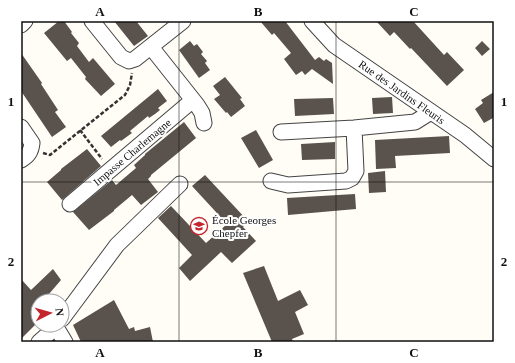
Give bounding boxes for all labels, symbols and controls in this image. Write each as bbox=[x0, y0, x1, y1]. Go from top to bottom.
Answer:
text: A bbox=[95, 4, 105, 19]
text: B bbox=[254, 4, 263, 19]
text: C bbox=[409, 4, 419, 19]
street label: Rue des Jardins Fleuris bbox=[357, 58, 447, 126]
text: 1 bbox=[8, 94, 14, 109]
text: 1 bbox=[501, 94, 507, 109]
street label: Impasse Charlemagne bbox=[91, 116, 173, 188]
place label: École Georges Chepfer bbox=[212, 214, 276, 239]
school or university icon: École Georges Chepfer bbox=[189, 216, 209, 236]
text: 2 bbox=[8, 254, 14, 269]
text: 2 bbox=[501, 254, 507, 269]
north arrow bbox=[30, 293, 70, 333]
text: N bbox=[54, 307, 66, 317]
text: A bbox=[95, 345, 105, 360]
text: B bbox=[254, 345, 263, 360]
text: C bbox=[409, 345, 419, 360]

